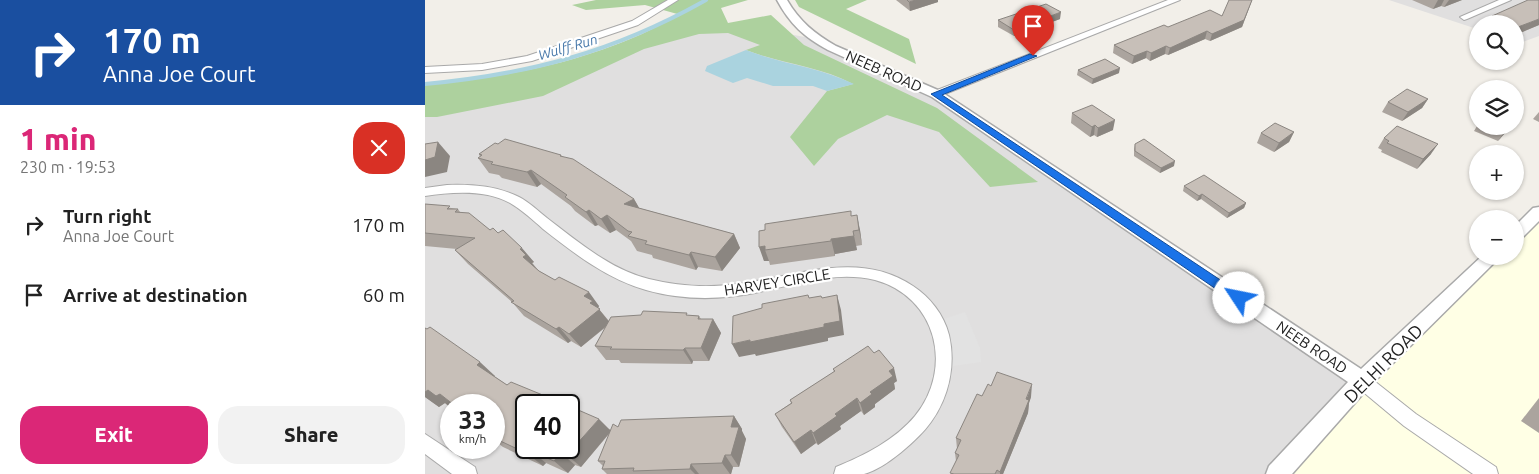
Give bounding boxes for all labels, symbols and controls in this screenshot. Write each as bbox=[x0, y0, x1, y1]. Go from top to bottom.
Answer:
pin bbox=[1012, 5, 1054, 56]
icon: arrive bbox=[1019, 12, 1047, 40]
map controls bbox=[1469, 15, 1524, 265]
button: search bbox=[1469, 15, 1524, 70]
icon: right bbox=[20, 20, 85, 85]
text: 170 m bbox=[103, 20, 201, 60]
water label: Wulff Run bbox=[537, 31, 599, 63]
street label: NEEB ROAD bbox=[843, 47, 925, 95]
text: Anna Joe Court bbox=[103, 61, 256, 86]
button: layers bbox=[1469, 80, 1524, 135]
text: 1 min bbox=[20, 122, 96, 156]
button: close bbox=[353, 122, 405, 174]
button: + bbox=[1469, 145, 1524, 200]
text: 230 m · 19:53 bbox=[20, 158, 116, 176]
text: Turn right bbox=[63, 205, 151, 227]
button: − bbox=[1469, 210, 1524, 265]
icon: right bbox=[20, 211, 48, 239]
text: 170 m bbox=[352, 214, 405, 236]
text: Anna Joe Court bbox=[63, 227, 174, 245]
street label: HARVEY CIRCLE bbox=[723, 265, 831, 299]
position arrow bbox=[1212, 271, 1264, 323]
icon: arrive bbox=[20, 281, 48, 309]
text: Arrive at destination bbox=[63, 284, 248, 306]
text: 60 m bbox=[363, 284, 405, 306]
street label: NEEB ROAD bbox=[1273, 317, 1351, 377]
street label: DELHI ROAD bbox=[1340, 320, 1426, 406]
speed limit sign: 40 bbox=[515, 394, 580, 459]
button: Exit bbox=[20, 406, 208, 464]
button: Share bbox=[218, 406, 405, 464]
text: 33 bbox=[458, 406, 487, 434]
text: km/h bbox=[459, 432, 486, 445]

